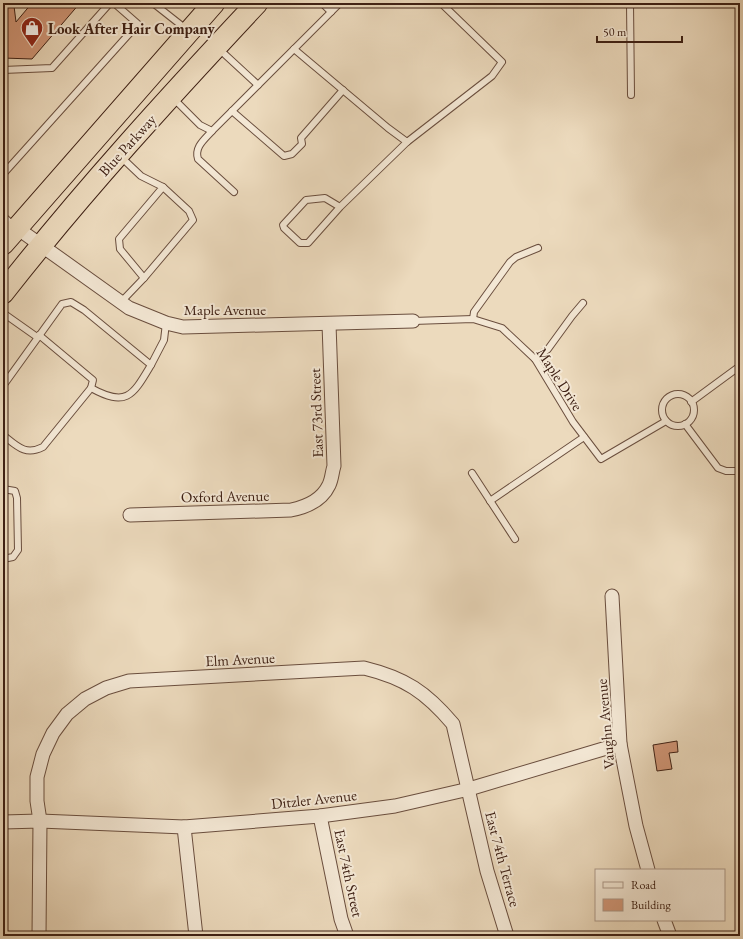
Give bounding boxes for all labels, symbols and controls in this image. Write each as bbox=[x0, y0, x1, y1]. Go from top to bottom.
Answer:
shop icon: Look After Hair Company bbox=[19, 15, 45, 48]
scale bar bbox=[597, 18, 682, 44]
place label: Look After Hair Company bbox=[48, 19, 215, 38]
text: 50 m bbox=[603, 24, 627, 40]
street label: Blue Parkway bbox=[94, 110, 160, 180]
street label: Maple Avenue bbox=[184, 300, 266, 319]
street label: Maple Drive bbox=[533, 344, 587, 414]
street label: East 73rd Street bbox=[305, 368, 327, 458]
street label: Oxford Avenue bbox=[181, 486, 269, 506]
street label: Elm Avenue bbox=[205, 648, 275, 670]
street label: Vaughn Avenue bbox=[592, 678, 618, 770]
street label: Ditzler Avenue bbox=[270, 785, 358, 813]
street label: East 74th Terrace bbox=[481, 809, 525, 909]
street label: East 74th Street bbox=[330, 827, 368, 919]
legend bbox=[595, 869, 725, 921]
text: Road bbox=[631, 877, 657, 893]
text: Building bbox=[631, 897, 672, 913]

